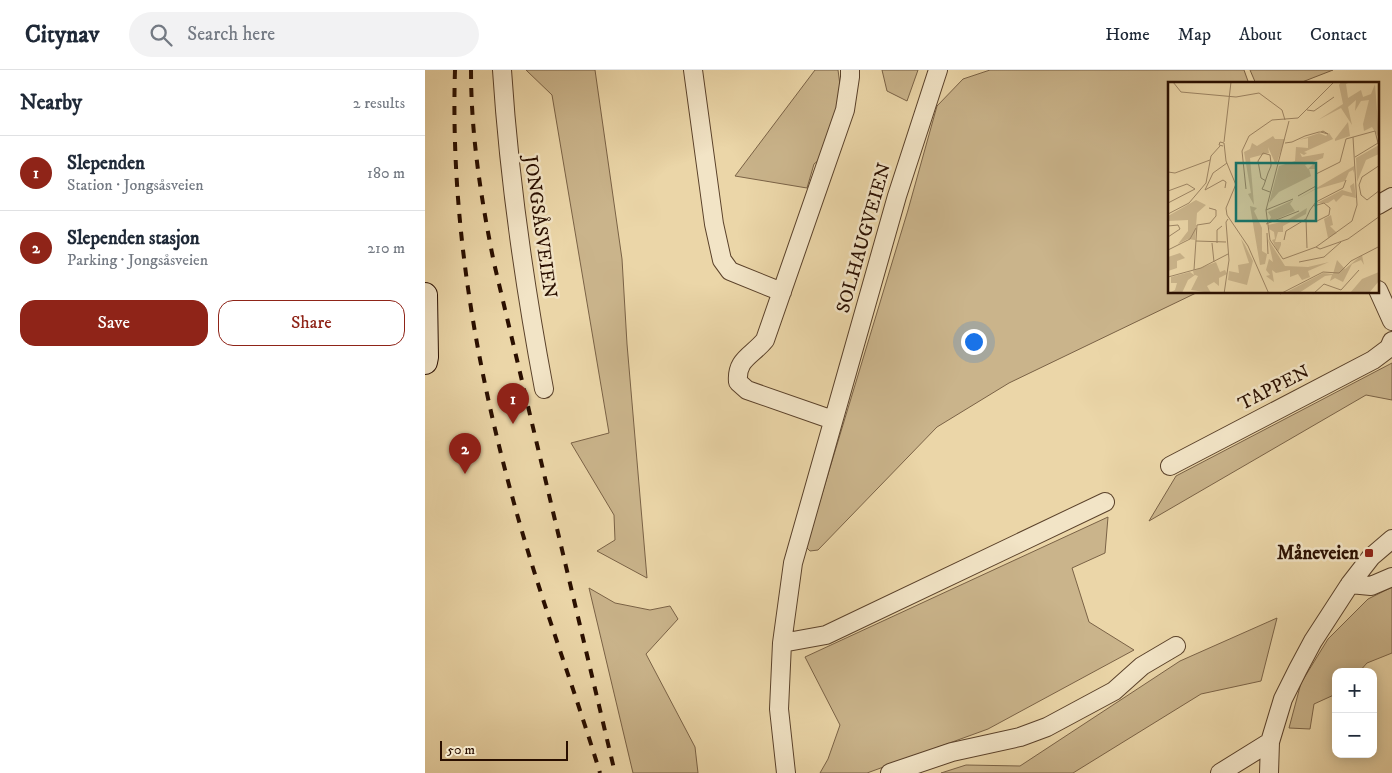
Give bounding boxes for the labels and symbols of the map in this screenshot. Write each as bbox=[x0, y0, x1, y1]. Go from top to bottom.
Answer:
inset map bbox=[1168, 82, 1379, 294]
street label: JONGSÅSVEIEN bbox=[518, 152, 563, 300]
street label: SOLHAUGVEIEN bbox=[832, 160, 896, 316]
your location bbox=[961, 329, 987, 355]
street label: TAPPEN bbox=[1234, 360, 1314, 416]
pin: 1 bbox=[497, 383, 529, 424]
pin: 2 bbox=[449, 433, 481, 474]
place label: Måneveien bbox=[1277, 542, 1360, 565]
marker: Måneveien bbox=[1363, 547, 1375, 559]
scale bar bbox=[440, 738, 567, 761]

